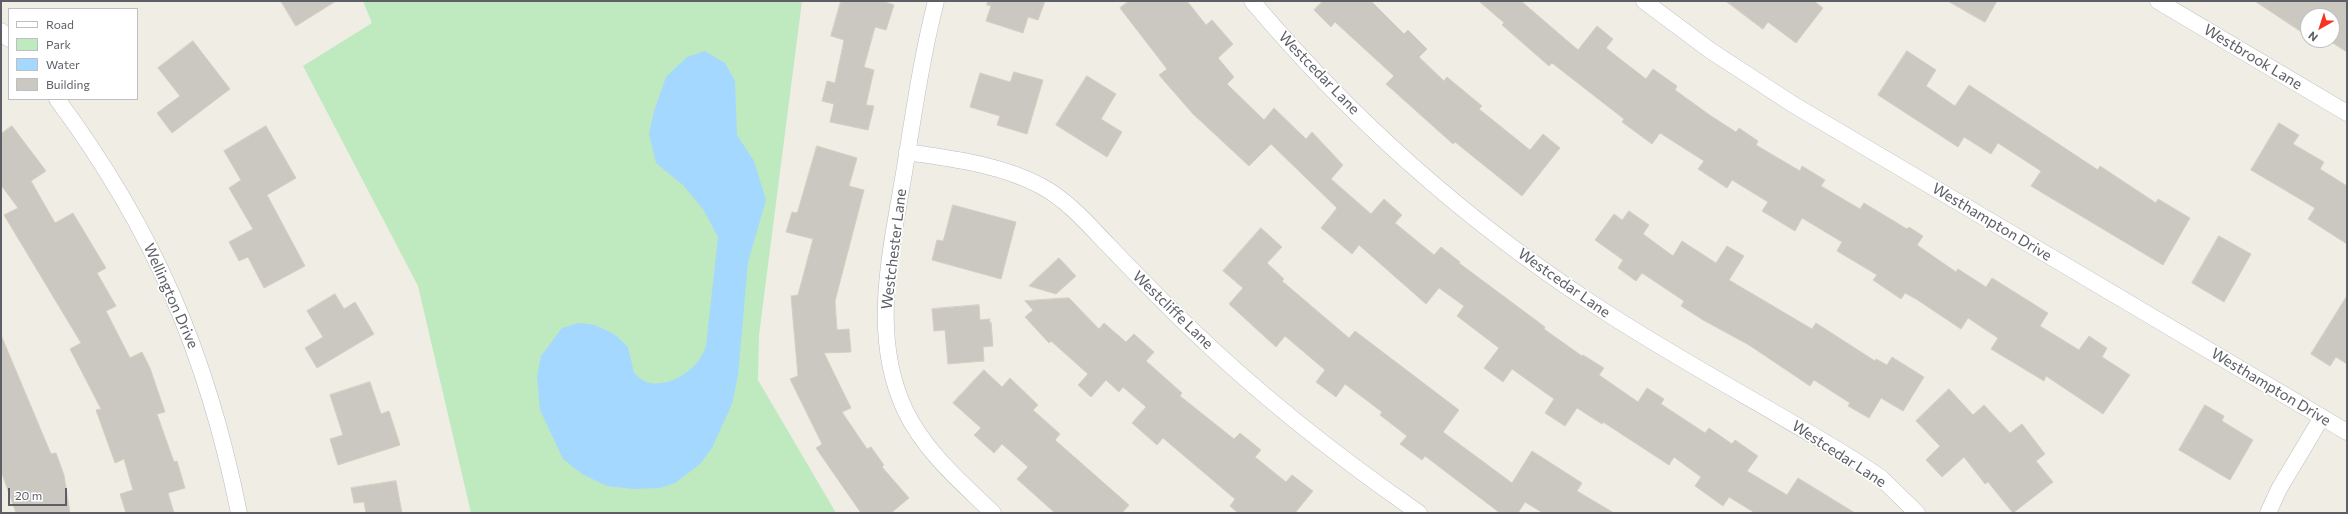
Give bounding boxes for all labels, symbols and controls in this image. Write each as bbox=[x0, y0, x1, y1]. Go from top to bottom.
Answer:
legend bbox=[8, 8, 138, 100]
north arrow bbox=[2300, 8, 2340, 48]
text: Road bbox=[46, 17, 74, 31]
street label: Westbrook Lane bbox=[2201, 21, 2305, 93]
street label: Westcedar Lane bbox=[1275, 28, 1363, 118]
text: N bbox=[2305, 29, 2320, 45]
text: Park bbox=[46, 37, 71, 51]
text: Water bbox=[46, 57, 80, 71]
text: Building bbox=[46, 77, 90, 91]
street label: Westhampton Drive bbox=[1929, 179, 2055, 265]
street label: Westchester Lane bbox=[878, 188, 910, 310]
street label: Wellington Drive bbox=[140, 241, 202, 351]
street label: Westcedar Lane bbox=[1514, 244, 1614, 322]
street label: Westcliffe Lane bbox=[1129, 267, 1217, 353]
street label: Westhampton Drive bbox=[2208, 344, 2334, 430]
street label: Westcedar Lane bbox=[1789, 417, 1889, 491]
scale bar bbox=[10, 480, 69, 506]
text: 20 m bbox=[15, 488, 42, 502]

